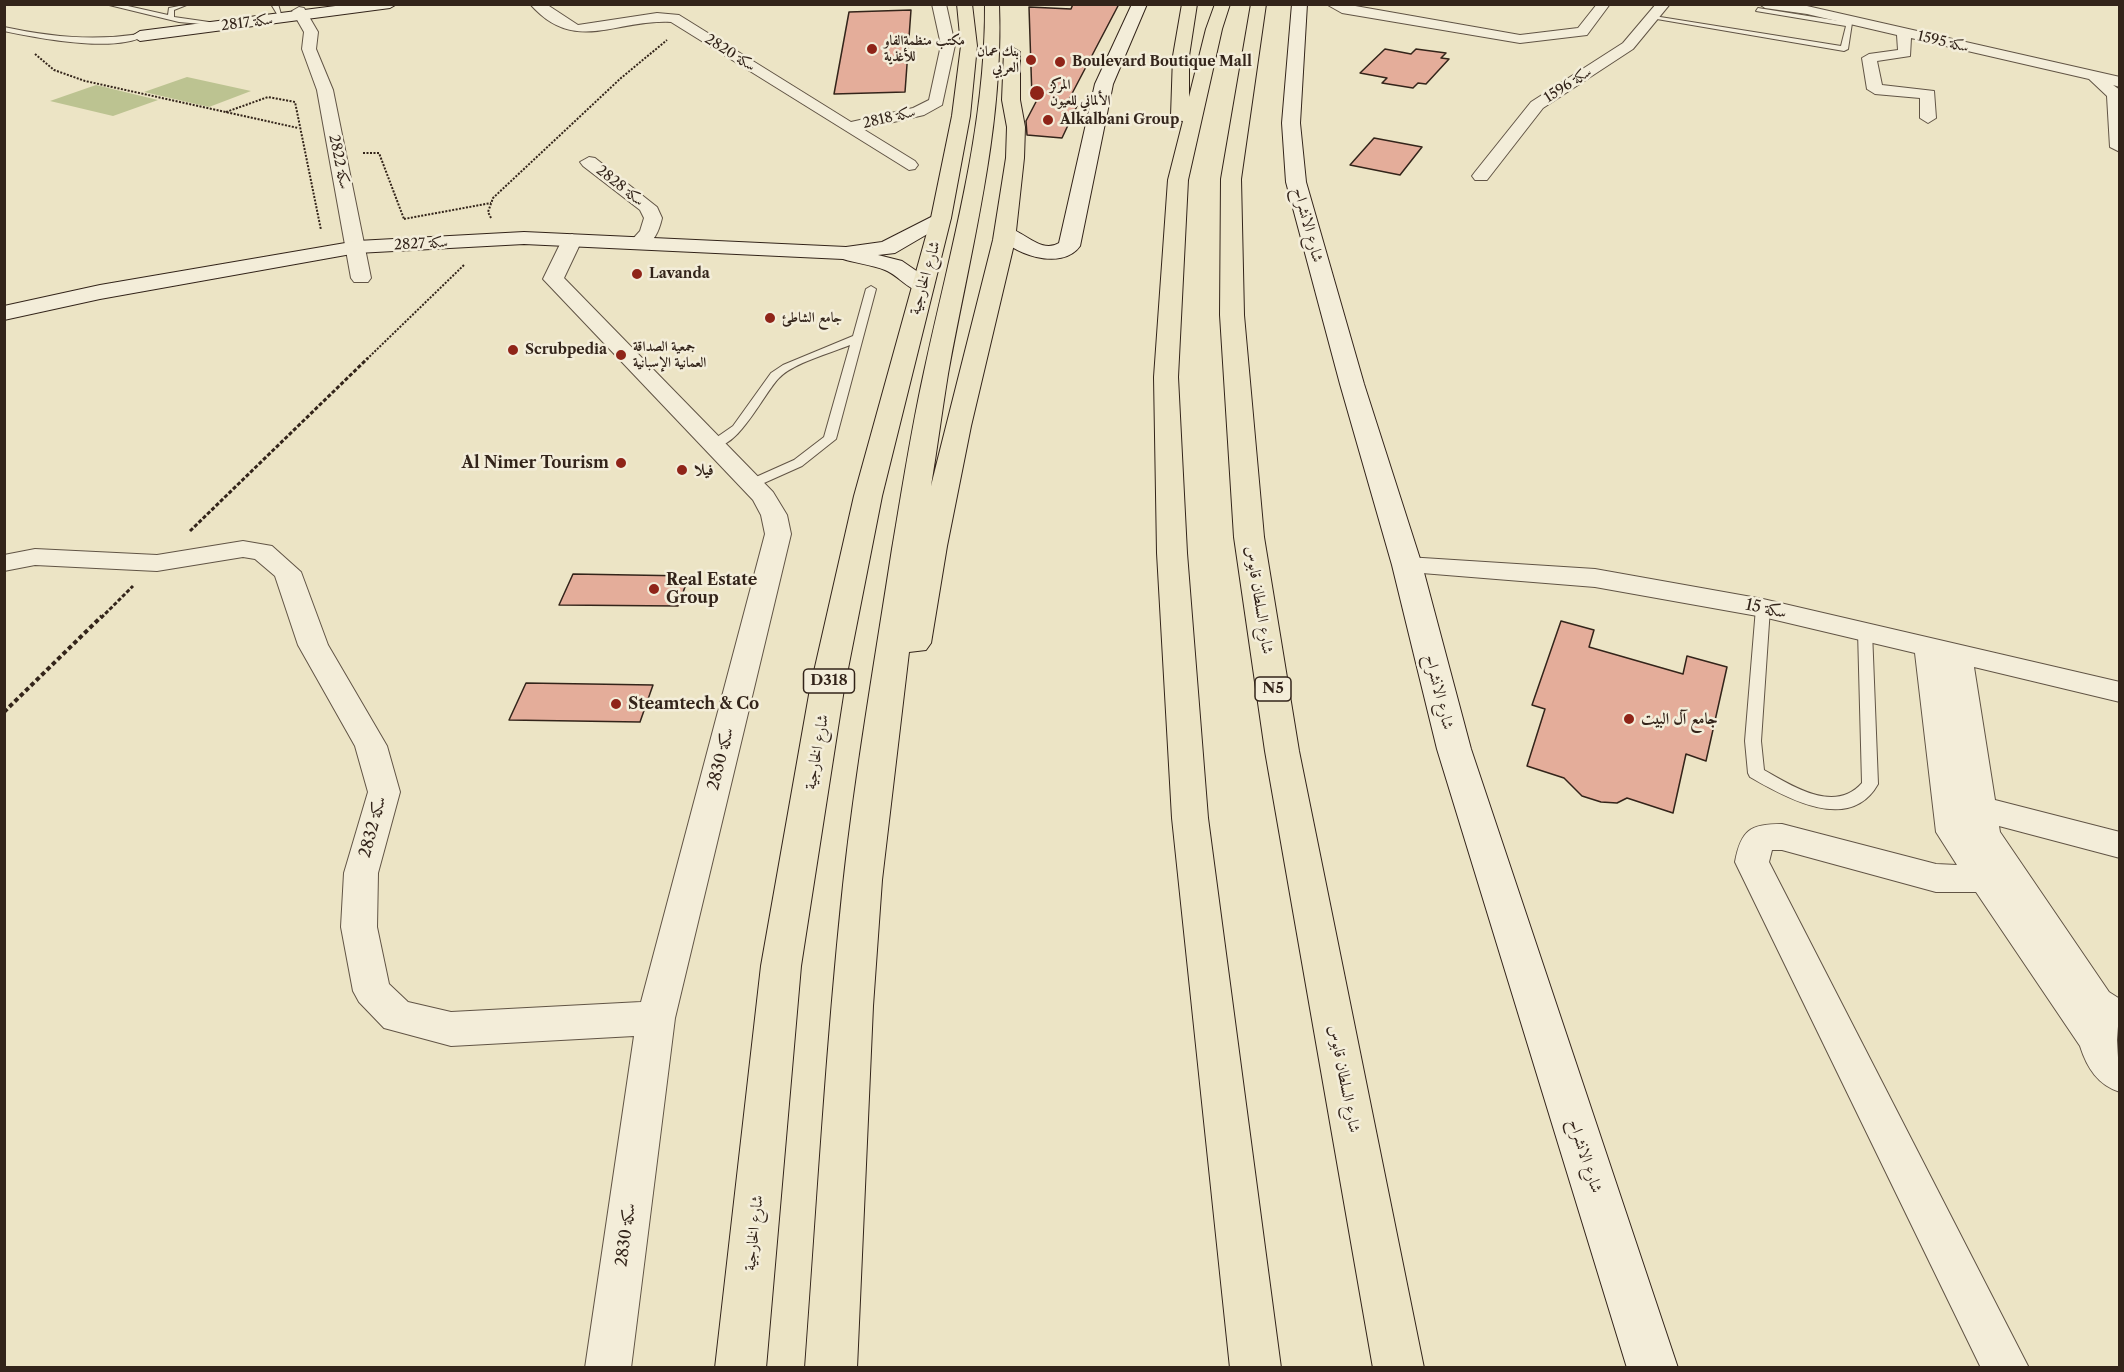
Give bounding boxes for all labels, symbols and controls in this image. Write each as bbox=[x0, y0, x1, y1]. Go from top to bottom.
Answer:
street label: سكة 2817 bbox=[220, 11, 274, 35]
street label: سكة 1595 bbox=[1916, 28, 1970, 56]
street label: سكة 2820 bbox=[702, 31, 758, 75]
place label: مكتب منظمةالفاو للأغذية bbox=[884, 33, 965, 66]
marker: مكتب منظمةالفاو للأغذية bbox=[865, 42, 879, 56]
place label: بنك عمان العربي bbox=[977, 44, 1019, 76]
marker: بنك عمان العربي bbox=[1024, 53, 1038, 67]
place label: Boulevard Boutique Mall bbox=[1072, 54, 1252, 70]
marker: Boulevard Boutique Mall bbox=[1053, 55, 1067, 69]
street label: سكة 1596 bbox=[1541, 64, 1595, 106]
place label: المركز الألماني للعيون bbox=[1050, 77, 1111, 110]
marker: المركز الألماني للعيون bbox=[1028, 84, 1046, 102]
street label: سكة 2818 bbox=[861, 104, 917, 132]
place label: Alkalbani Group bbox=[1060, 112, 1179, 128]
marker: Alkalbani Group bbox=[1041, 113, 1055, 127]
street label: سكة 2822 bbox=[325, 133, 353, 191]
street label: سكة 2828 bbox=[593, 162, 647, 210]
street label: شارع الانشراح bbox=[1289, 185, 1327, 265]
street label: سكة 2827 bbox=[394, 234, 448, 254]
street label: شارع الخارجية bbox=[905, 239, 945, 317]
place label: Lavanda bbox=[649, 266, 710, 282]
marker: Lavanda bbox=[630, 267, 644, 281]
place label: جامع الشاطئ bbox=[782, 310, 842, 326]
marker: جامع الشاطئ bbox=[763, 311, 777, 325]
place label: جمعية الصداقة العمانية الإسبانية bbox=[633, 339, 706, 372]
place label: Scrubpedia bbox=[525, 342, 607, 358]
marker: Scrubpedia bbox=[506, 343, 520, 357]
marker: جمعية الصداقة العمانية الإسبانية bbox=[614, 348, 628, 362]
place label: Al Nimer Tourism bbox=[462, 453, 609, 473]
marker: Al Nimer Tourism bbox=[614, 456, 628, 470]
place label: فيلا bbox=[694, 460, 714, 480]
marker: فيلا bbox=[675, 463, 689, 477]
street label: شارع السلطان قابوس bbox=[1241, 545, 1277, 655]
place label: Real Estate Group bbox=[666, 570, 757, 608]
marker: Real Estate Group bbox=[647, 582, 661, 596]
street label: سكة 15 bbox=[1744, 595, 1788, 623]
street label: شارع الانشراح bbox=[1420, 652, 1458, 732]
road number: D318 bbox=[804, 669, 854, 693]
road number: N5 bbox=[1255, 677, 1291, 701]
place label: Steamtech & Co bbox=[628, 694, 759, 714]
marker: Steamtech & Co bbox=[609, 697, 623, 711]
place label: جامع آل البيت bbox=[1641, 709, 1718, 729]
marker: جامع آل البيت bbox=[1622, 712, 1636, 726]
street label: شارع الخارجية bbox=[801, 713, 833, 791]
street label: سكة 2830 bbox=[704, 726, 738, 792]
street label: سكة 2832 bbox=[356, 794, 390, 860]
street label: شارع السلطان قابوس bbox=[1324, 1024, 1364, 1134]
street label: شارع الانشراح bbox=[1564, 1116, 1606, 1196]
street label: شارع الخارجية bbox=[740, 1194, 768, 1272]
street label: سكة 2830 bbox=[612, 1202, 640, 1268]

